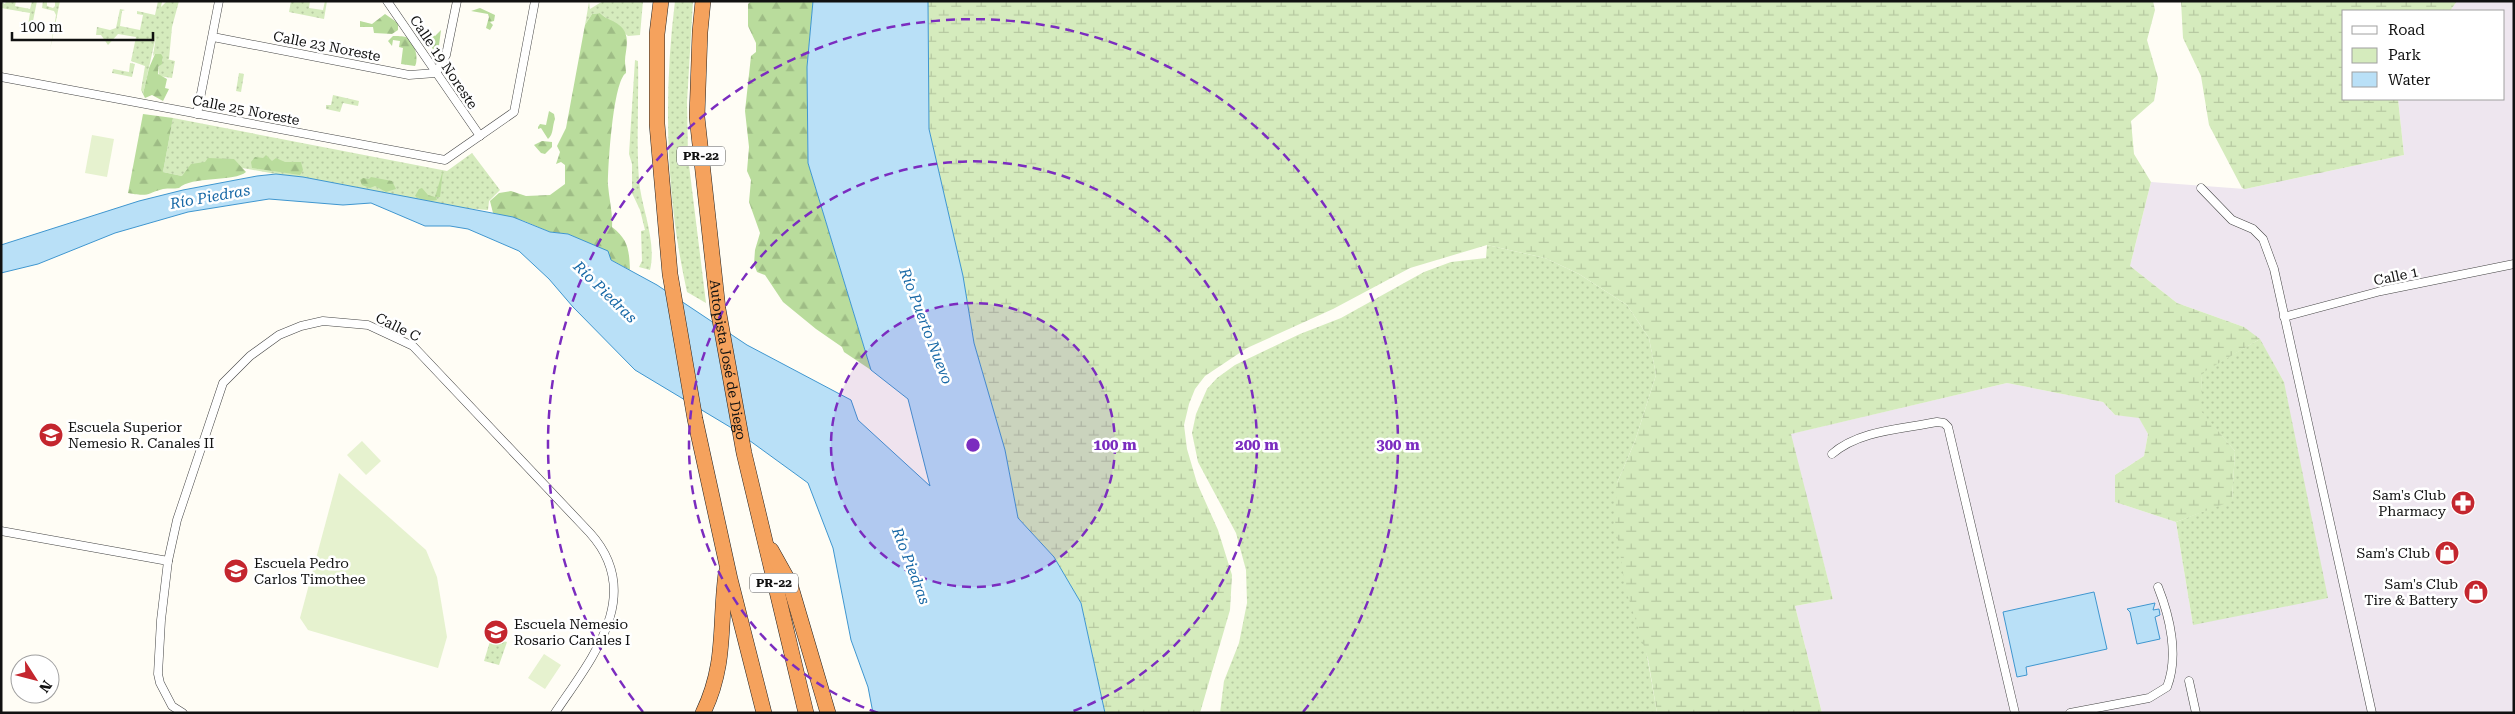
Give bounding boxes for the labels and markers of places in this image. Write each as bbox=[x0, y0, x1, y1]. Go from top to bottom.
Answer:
place label: Escuela Superior Nemesio R. Canales II bbox=[68, 419, 214, 451]
school or university icon: Escuela Superior Nemesio R. Canales II bbox=[38, 422, 64, 448]
centre of rings bbox=[964, 436, 982, 454]
place label: Sam's Club Pharmacy bbox=[2372, 487, 2447, 519]
pharmacy icon: Sam's Club Pharmacy bbox=[2450, 490, 2476, 516]
shop icon: Sam's Club bbox=[2434, 540, 2460, 566]
place label: Sam's Club bbox=[2356, 545, 2430, 561]
place label: Escuela Pedro Carlos Timothee bbox=[254, 555, 366, 587]
school or university icon: Escuela Pedro Carlos Timothee bbox=[223, 558, 249, 584]
place label: Sam's Club Tire & Battery bbox=[2364, 576, 2459, 608]
shop icon: Sam's Club Tire & Battery bbox=[2463, 579, 2489, 605]
place label: Escuela Nemesio Rosario Canales I bbox=[514, 616, 630, 648]
school or university icon: Escuela Nemesio Rosario Canales I bbox=[483, 619, 509, 645]

